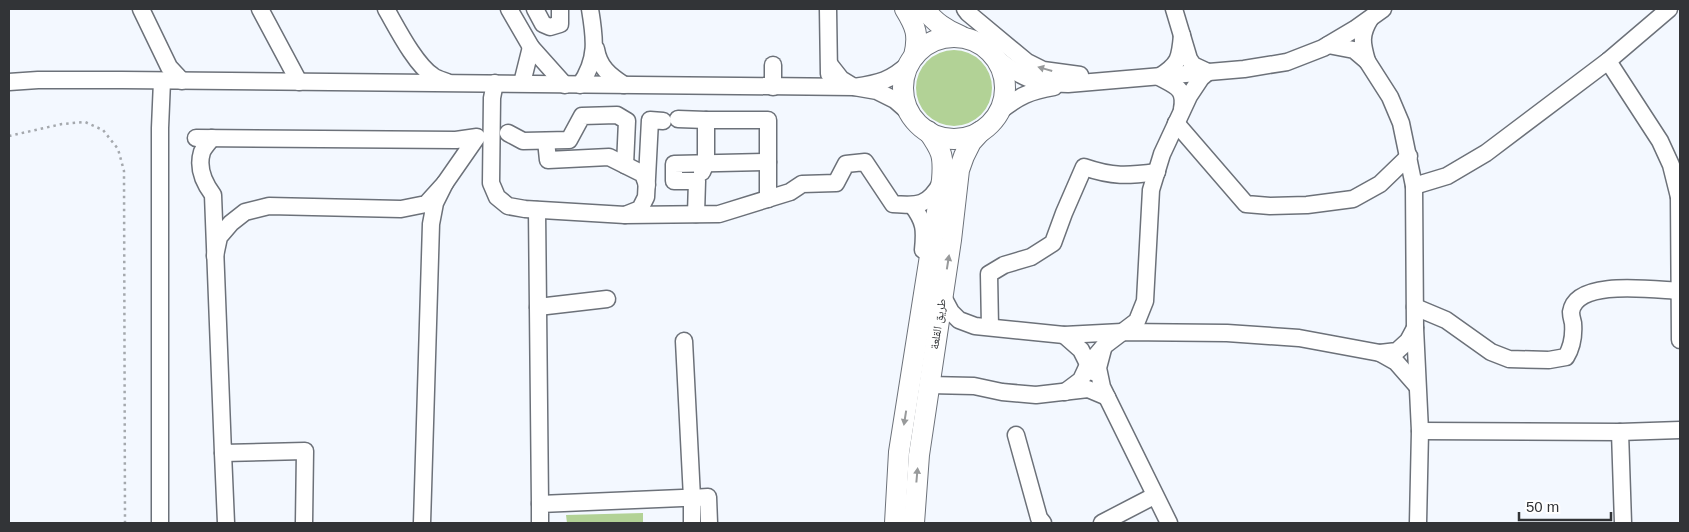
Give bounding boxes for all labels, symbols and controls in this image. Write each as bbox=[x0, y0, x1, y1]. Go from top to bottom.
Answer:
one-way arrow bbox=[1037, 64, 1052, 72]
one-way arrow bbox=[944, 254, 952, 270]
street label: طريق القلعة bbox=[927, 297, 949, 350]
one-way arrow bbox=[900, 410, 908, 426]
one-way arrow bbox=[913, 466, 921, 482]
scale bar bbox=[1519, 490, 1612, 522]
text: 50 m bbox=[1526, 498, 1559, 515]

